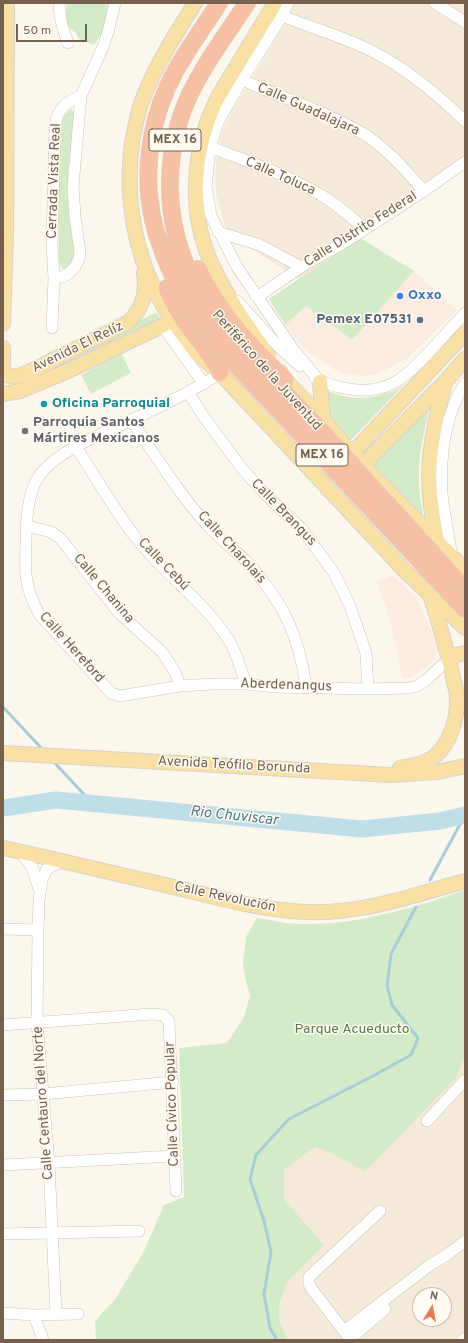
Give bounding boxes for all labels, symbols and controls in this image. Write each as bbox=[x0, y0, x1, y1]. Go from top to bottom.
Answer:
scale bar bbox=[18, 16, 89, 42]
text: 50 m bbox=[23, 23, 51, 39]
street label: Calle Guadalajara bbox=[254, 80, 362, 140]
street label: Cerrada Vista Real bbox=[45, 123, 65, 239]
road number: MEX 16 bbox=[149, 129, 201, 151]
street label: Calle Toluca bbox=[242, 154, 318, 200]
street label: Calle Distrito Federal bbox=[301, 188, 421, 272]
place label: Oxxo bbox=[408, 288, 442, 304]
marker: Oxxo bbox=[395, 291, 405, 301]
street label: Periférico de la Juventud bbox=[207, 307, 325, 435]
place label: Pemex E07531 bbox=[316, 312, 412, 328]
marker: Pemex E07531 bbox=[415, 315, 425, 325]
street label: Avenida El Relíz bbox=[30, 319, 126, 377]
place label: Oficina Parroquial bbox=[52, 396, 170, 412]
marker: Oficina Parroquial bbox=[39, 399, 49, 409]
place label: Parroquia Santos Mártires Mexicanos bbox=[33, 415, 160, 448]
marker: Parroquia Santos Mártires Mexicanos bbox=[20, 426, 30, 436]
road number: MEX 16 bbox=[296, 444, 348, 466]
street label: Calle Brangus bbox=[247, 476, 319, 550]
street label: Calle Charolais bbox=[193, 508, 269, 588]
street label: Calle Cebú bbox=[134, 535, 192, 595]
street label: Calle Chanina bbox=[69, 551, 137, 627]
street label: Calle Hereford bbox=[35, 609, 107, 687]
street label: Aberdenangus bbox=[240, 676, 332, 696]
street label: Avenida Teófilo Borunda bbox=[157, 754, 311, 778]
water label: Rio Chuviscar bbox=[189, 803, 279, 831]
street label: Calle Revolución bbox=[173, 879, 277, 917]
park label: Parque Acueducto bbox=[294, 1022, 410, 1038]
street label: Calle Centauro del Norte bbox=[30, 1026, 58, 1180]
street label: Calle Cívico Popular bbox=[162, 1041, 184, 1167]
north arrow bbox=[412, 1287, 452, 1327]
text: N bbox=[429, 1289, 439, 1304]

